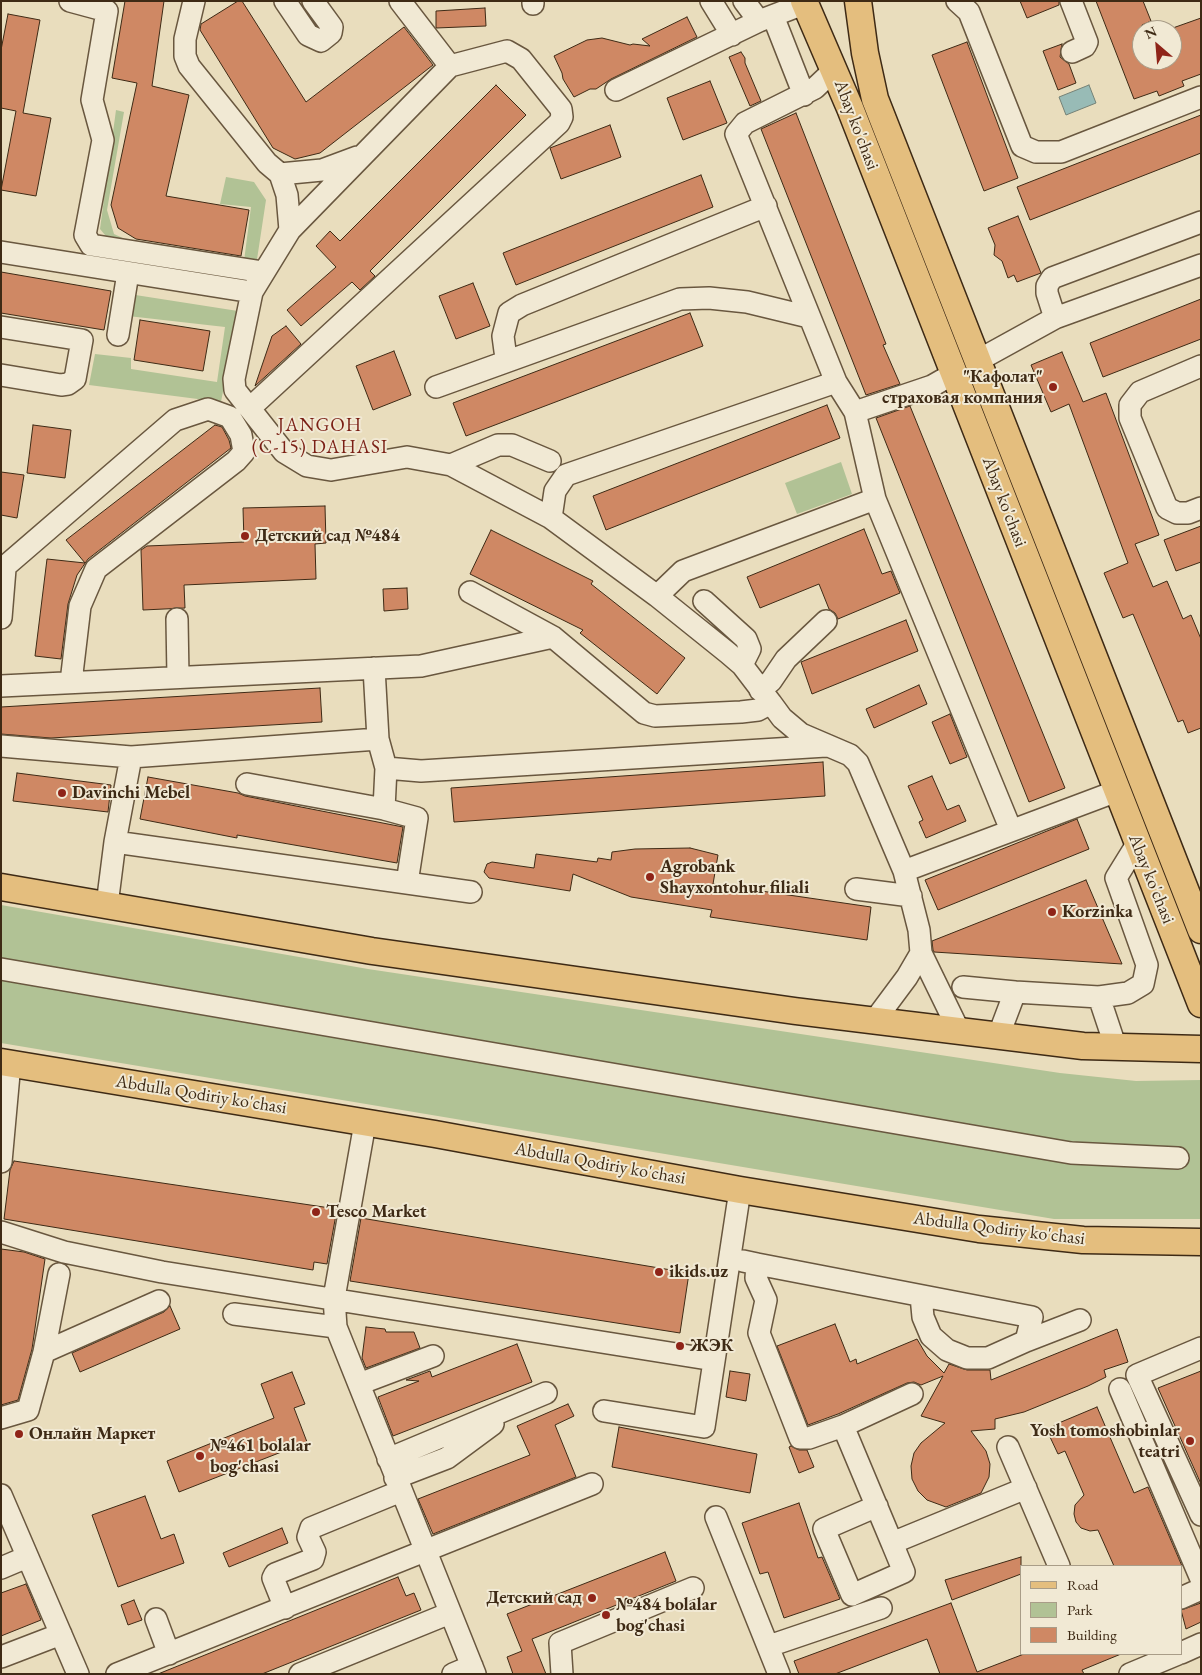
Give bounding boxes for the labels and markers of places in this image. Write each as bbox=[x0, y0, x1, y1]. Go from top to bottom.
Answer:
place label: "Кафолат" страховая компания bbox=[882, 366, 1043, 408]
marker: "Кафолат" страховая компания bbox=[1047, 381, 1059, 393]
place label: Детский сад №484 bbox=[255, 525, 400, 547]
marker: Детский сад №484 bbox=[239, 530, 251, 542]
place label: Davinchi Mebel bbox=[72, 782, 190, 804]
marker: Davinchi Mebel bbox=[56, 787, 68, 799]
place label: Agrobank Shayxontohur filiali bbox=[660, 856, 809, 899]
marker: Agrobank Shayxontohur filiali bbox=[644, 871, 656, 883]
place label: Korzinka bbox=[1062, 901, 1133, 923]
marker: Korzinka bbox=[1046, 906, 1058, 918]
place label: Tesco Market bbox=[326, 1201, 427, 1223]
marker: Tesco Market bbox=[310, 1206, 322, 1218]
place label: ikids.uz bbox=[669, 1261, 728, 1283]
marker: ikids.uz bbox=[653, 1266, 665, 1278]
place label: ЖЭК bbox=[690, 1335, 733, 1357]
marker: ЖЭК bbox=[674, 1340, 686, 1352]
place label: Yosh tomoshobinlar teatri bbox=[1030, 1420, 1180, 1462]
place label: Онлайн Маркет bbox=[29, 1423, 155, 1445]
marker: Онлайн Маркет bbox=[13, 1428, 25, 1440]
place label: №461 bolalar bog'chasi bbox=[210, 1435, 311, 1478]
marker: Yosh tomoshobinlar teatri bbox=[1184, 1435, 1196, 1447]
marker: №461 bolalar bog'chasi bbox=[194, 1450, 206, 1462]
place label: Детский сад bbox=[486, 1587, 582, 1609]
marker: Детский сад bbox=[586, 1592, 598, 1604]
place label: №484 bolalar bog'chasi bbox=[616, 1594, 717, 1636]
marker: №484 bolalar bog'chasi bbox=[600, 1609, 612, 1621]

